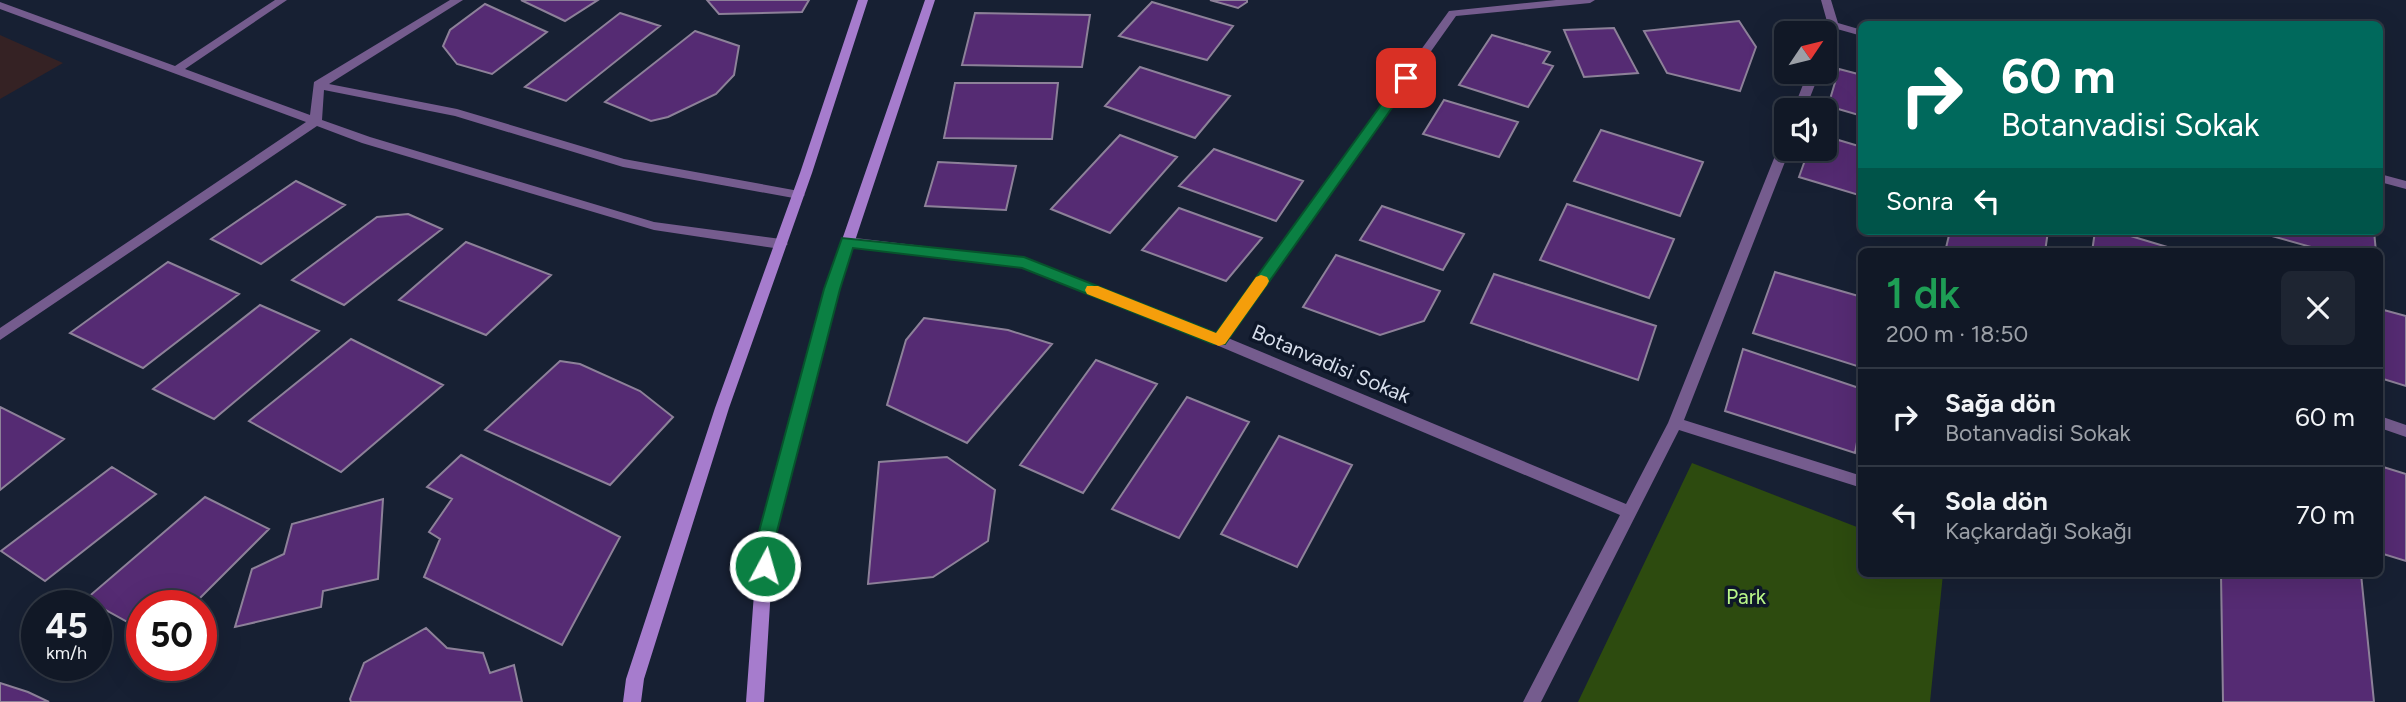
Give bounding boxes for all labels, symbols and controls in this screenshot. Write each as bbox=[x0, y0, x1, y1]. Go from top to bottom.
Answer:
north arrow bbox=[1774, 21, 1838, 84]
map controls bbox=[1774, 21, 1837, 161]
text: 60 m bbox=[2001, 46, 2116, 105]
pin bbox=[1376, 48, 1436, 108]
icon: right bbox=[1886, 49, 1977, 140]
icon: arrive bbox=[1387, 59, 1425, 97]
button: sound bbox=[1774, 98, 1837, 161]
text: Botanvadisi Sokak bbox=[2001, 106, 2259, 144]
icon: left bbox=[1968, 182, 2006, 220]
text: Sonra bbox=[1886, 185, 1954, 217]
text: 1 dk bbox=[1886, 268, 1960, 319]
button: close bbox=[2281, 271, 2355, 345]
street label: Botanvadisi Sokak bbox=[1248, 319, 1415, 408]
text: 200 m · 18:50 bbox=[1886, 320, 2028, 348]
text: Sağa dön bbox=[1945, 387, 2056, 419]
icon: right bbox=[1886, 398, 1924, 436]
text: 60 m bbox=[2295, 401, 2355, 433]
text: Botanvadisi Sokak bbox=[1945, 419, 2131, 447]
text: Sola dön bbox=[1945, 485, 2048, 517]
icon: left bbox=[1886, 496, 1924, 534]
text: 70 m bbox=[2296, 499, 2355, 531]
text: Kaçkardağı Sokağı bbox=[1945, 517, 2132, 545]
position arrow bbox=[728, 529, 802, 603]
park label: Park bbox=[1726, 584, 1767, 609]
speed limit sign: 50 bbox=[126, 590, 217, 681]
text: 45 bbox=[45, 605, 88, 647]
text: km/h bbox=[46, 642, 87, 664]

